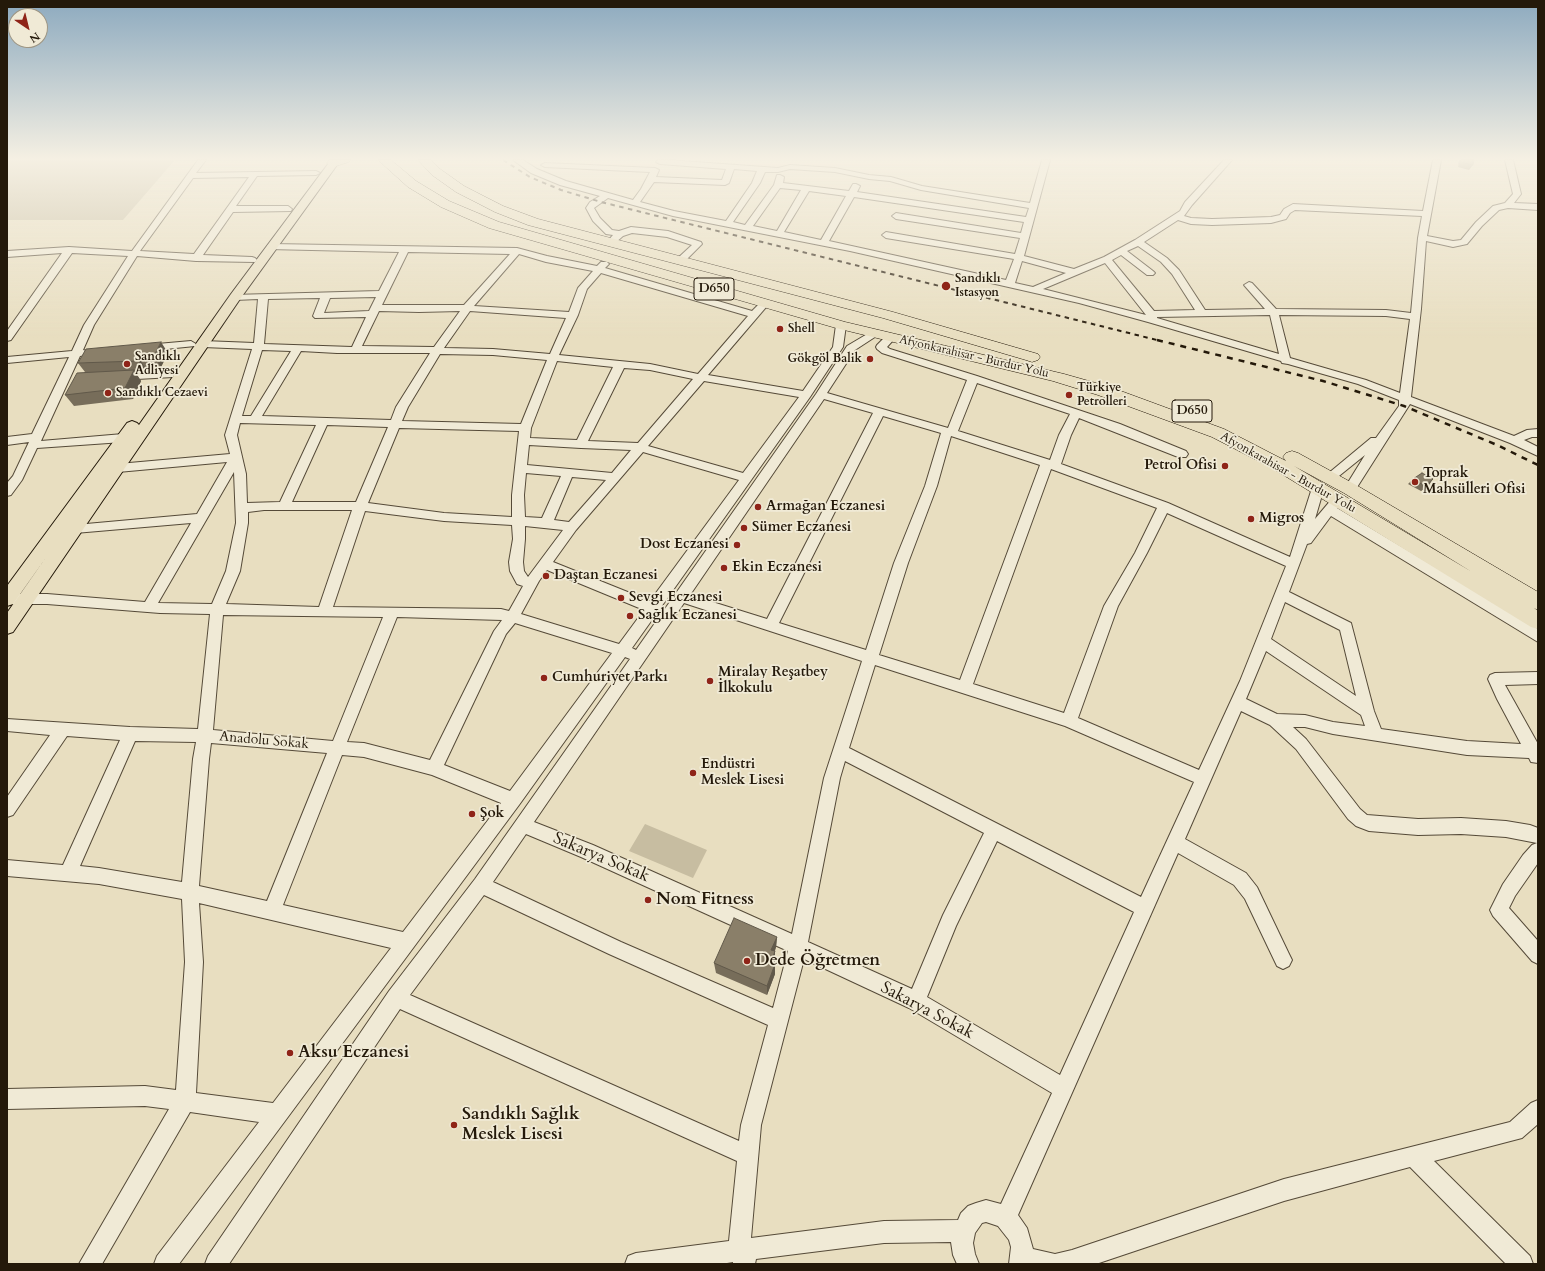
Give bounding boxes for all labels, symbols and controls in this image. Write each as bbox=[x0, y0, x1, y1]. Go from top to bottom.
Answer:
north arrow bbox=[8, 8, 48, 48]
text: N bbox=[26, 29, 43, 46]
place label: Sandıklı Istasyon bbox=[955, 272, 1000, 300]
road number: D650 bbox=[694, 278, 734, 300]
marker: Sandıklı Istasyon bbox=[940, 280, 952, 292]
place label: Shell bbox=[788, 322, 815, 336]
marker: Shell bbox=[775, 324, 785, 334]
street label: Afyonkarahisar - Burdur Yolu bbox=[898, 333, 1050, 381]
place label: Sandıklı Adliyesi bbox=[135, 350, 180, 378]
place label: Gökgöl Balik bbox=[787, 352, 862, 366]
marker: Gökgöl Balik bbox=[865, 354, 875, 364]
marker: Sandıklı Adliyesi bbox=[122, 359, 132, 369]
place label: Türkiye Petrolleri bbox=[1077, 381, 1127, 409]
place label: Sandıklı Cezaevi bbox=[116, 386, 208, 400]
marker: Sandıklı Cezaevi bbox=[103, 388, 113, 398]
marker: Türkiye Petrolleri bbox=[1064, 390, 1074, 400]
road number: D650 bbox=[1172, 400, 1212, 422]
street label: Afyonkarahisar - Burdur Yolu bbox=[1218, 430, 1358, 516]
place label: Petrol Ofisi bbox=[1144, 458, 1217, 474]
marker: Petrol Ofisi bbox=[1220, 461, 1230, 471]
place label: Toprak Mahsülleri Ofisi bbox=[1423, 466, 1525, 498]
marker: Toprak Mahsülleri Ofisi bbox=[1410, 477, 1420, 487]
place label: Armağan Eczanesi bbox=[766, 499, 885, 515]
marker: Armağan Eczanesi bbox=[753, 502, 763, 512]
place label: Migros bbox=[1259, 511, 1304, 527]
marker: Migros bbox=[1246, 514, 1256, 524]
place label: Sümer Eczanesi bbox=[752, 520, 851, 536]
marker: Sümer Eczanesi bbox=[739, 523, 749, 533]
place label: Dost Eczanesi bbox=[640, 537, 729, 553]
marker: Dost Eczanesi bbox=[732, 540, 742, 550]
place label: Ekin Eczanesi bbox=[732, 560, 822, 576]
marker: Ekin Eczanesi bbox=[719, 563, 729, 573]
place label: Daştan Eczanesi bbox=[554, 568, 658, 584]
marker: Daştan Eczanesi bbox=[541, 571, 551, 581]
place label: Sevgi Eczanesi bbox=[629, 590, 722, 606]
marker: Sevgi Eczanesi bbox=[616, 593, 626, 603]
place label: Sağlık Eczanesi bbox=[638, 608, 737, 624]
marker: Sağlık Eczanesi bbox=[625, 611, 635, 621]
place label: Miralay Reşatbey İlkokulu bbox=[718, 665, 828, 698]
place label: Cumhuriyet Parkı bbox=[552, 670, 668, 686]
marker: Cumhuriyet Parkı bbox=[539, 673, 549, 683]
marker: Miralay Reşatbey İlkokulu bbox=[705, 676, 715, 686]
street label: Anadolu Sokak bbox=[219, 729, 309, 753]
place label: Endüstri Meslek Lisesi bbox=[701, 757, 784, 790]
marker: Endüstri Meslek Lisesi bbox=[688, 768, 698, 778]
place label: Şok bbox=[480, 806, 504, 822]
marker: Şok bbox=[467, 809, 477, 819]
street label: Sakarya Sokak bbox=[550, 829, 652, 887]
place label: Nom Fitness bbox=[656, 890, 754, 910]
marker: Nom Fitness bbox=[643, 895, 653, 905]
place label: Dede Öğretmen bbox=[755, 951, 880, 971]
marker: Dede Öğretmen bbox=[742, 956, 752, 966]
street label: Sakarya Sokak bbox=[877, 978, 977, 1044]
place label: Aksu Eczanesi bbox=[298, 1043, 409, 1063]
marker: Aksu Eczanesi bbox=[285, 1048, 295, 1058]
place label: Sandıklı Sağlık Meslek Lisesi bbox=[462, 1105, 580, 1145]
marker: Sandıklı Sağlık Meslek Lisesi bbox=[449, 1120, 459, 1130]

